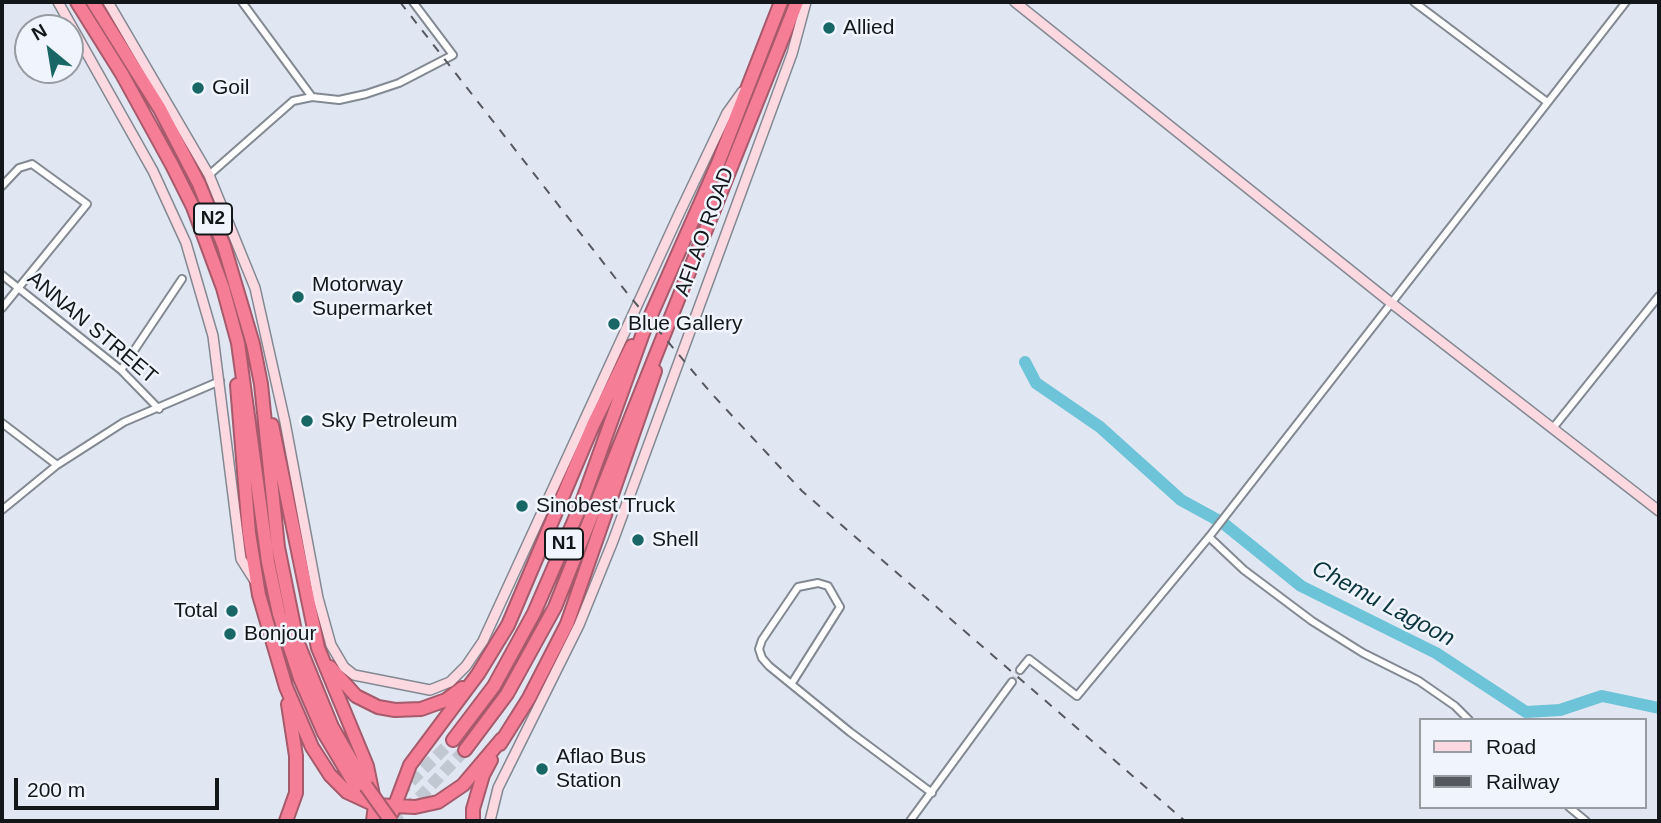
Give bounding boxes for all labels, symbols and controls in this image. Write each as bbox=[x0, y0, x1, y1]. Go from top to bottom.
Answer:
north arrow bbox=[14, 14, 84, 84]
place label: Allied bbox=[843, 15, 894, 41]
text: N bbox=[28, 20, 50, 45]
marker: Allied bbox=[821, 20, 837, 36]
place label: Goil bbox=[212, 75, 249, 101]
marker: Goil bbox=[190, 80, 206, 96]
street label: AFLAO ROAD bbox=[670, 164, 740, 300]
road number: N2 bbox=[194, 204, 232, 234]
street label: ANNAN STREET bbox=[22, 266, 162, 390]
place label: Motorway Supermarket bbox=[312, 272, 432, 322]
marker: Motorway Supermarket bbox=[290, 289, 306, 305]
place label: Blue Gallery bbox=[628, 311, 742, 337]
marker: Blue Gallery bbox=[606, 316, 622, 332]
place label: Sky Petroleum bbox=[321, 408, 458, 434]
marker: Sky Petroleum bbox=[299, 413, 315, 429]
place label: Sinobest Truck bbox=[536, 493, 675, 519]
marker: Sinobest Truck bbox=[514, 498, 530, 514]
place label: Shell bbox=[652, 527, 699, 553]
road number: N1 bbox=[545, 528, 583, 559]
marker: Shell bbox=[630, 532, 646, 548]
water label: Chemu Lagoon bbox=[1307, 555, 1459, 653]
place label: Total bbox=[174, 598, 218, 624]
marker: Total bbox=[224, 603, 240, 619]
place label: Bonjour bbox=[244, 621, 316, 647]
marker: Bonjour bbox=[222, 626, 238, 642]
legend bbox=[1420, 718, 1647, 809]
text: Road bbox=[1486, 735, 1536, 758]
place label: Aflao Bus Station bbox=[556, 744, 646, 794]
marker: Aflao Bus Station bbox=[534, 761, 550, 777]
scale bar bbox=[18, 764, 222, 808]
text: Railway bbox=[1486, 770, 1560, 793]
text: 200 m bbox=[27, 778, 85, 801]

